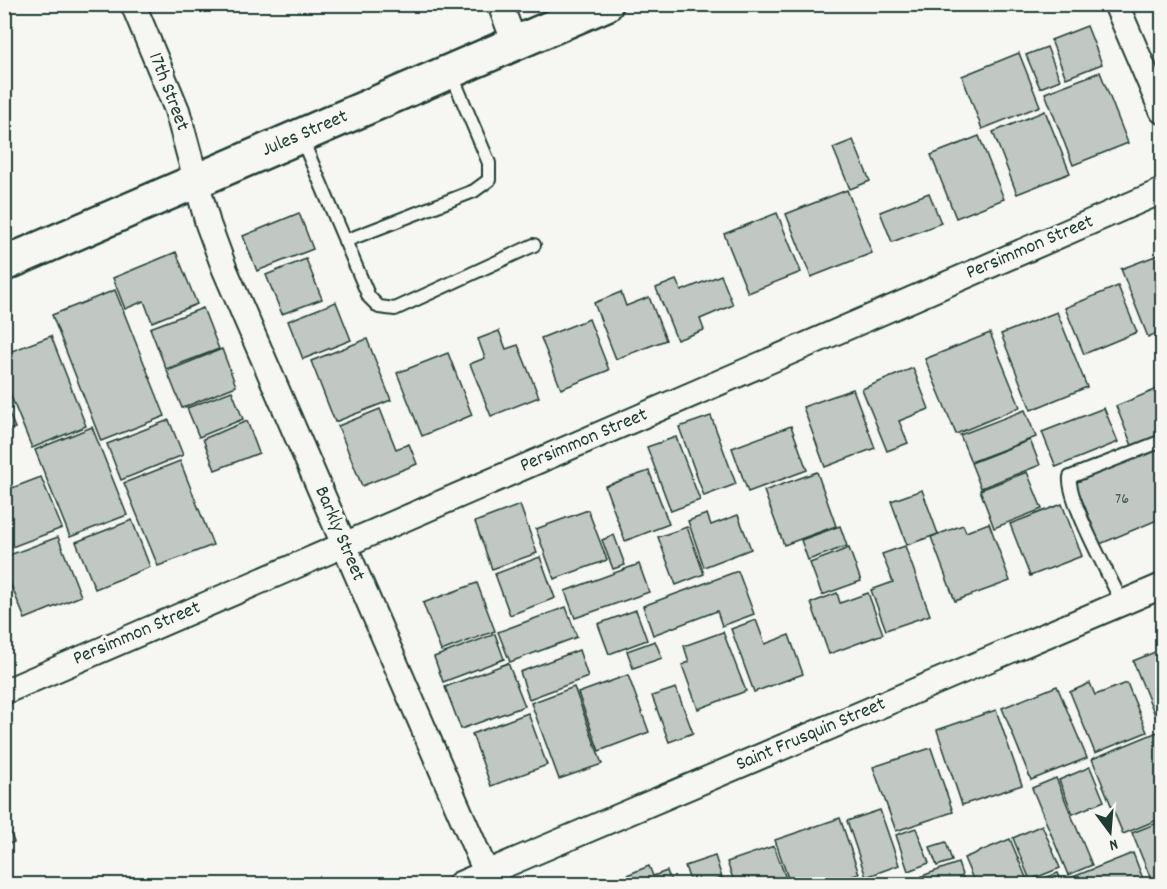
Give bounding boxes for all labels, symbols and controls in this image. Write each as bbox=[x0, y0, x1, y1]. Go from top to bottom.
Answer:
street label: 17th Street bbox=[140, 49, 196, 135]
street label: Jules Street bbox=[258, 103, 352, 165]
street label: Persimmon Street bbox=[962, 209, 1098, 287]
street label: Persimmon Street bbox=[516, 402, 652, 480]
street label: Barkly Street bbox=[306, 482, 372, 586]
house number: 76 bbox=[1115, 488, 1129, 511]
street label: Persimmon Street bbox=[69, 595, 205, 673]
street label: Saint Frusquin Street bbox=[732, 691, 890, 779]
north arrow bbox=[1080, 802, 1140, 862]
text: N bbox=[1106, 832, 1120, 856]

